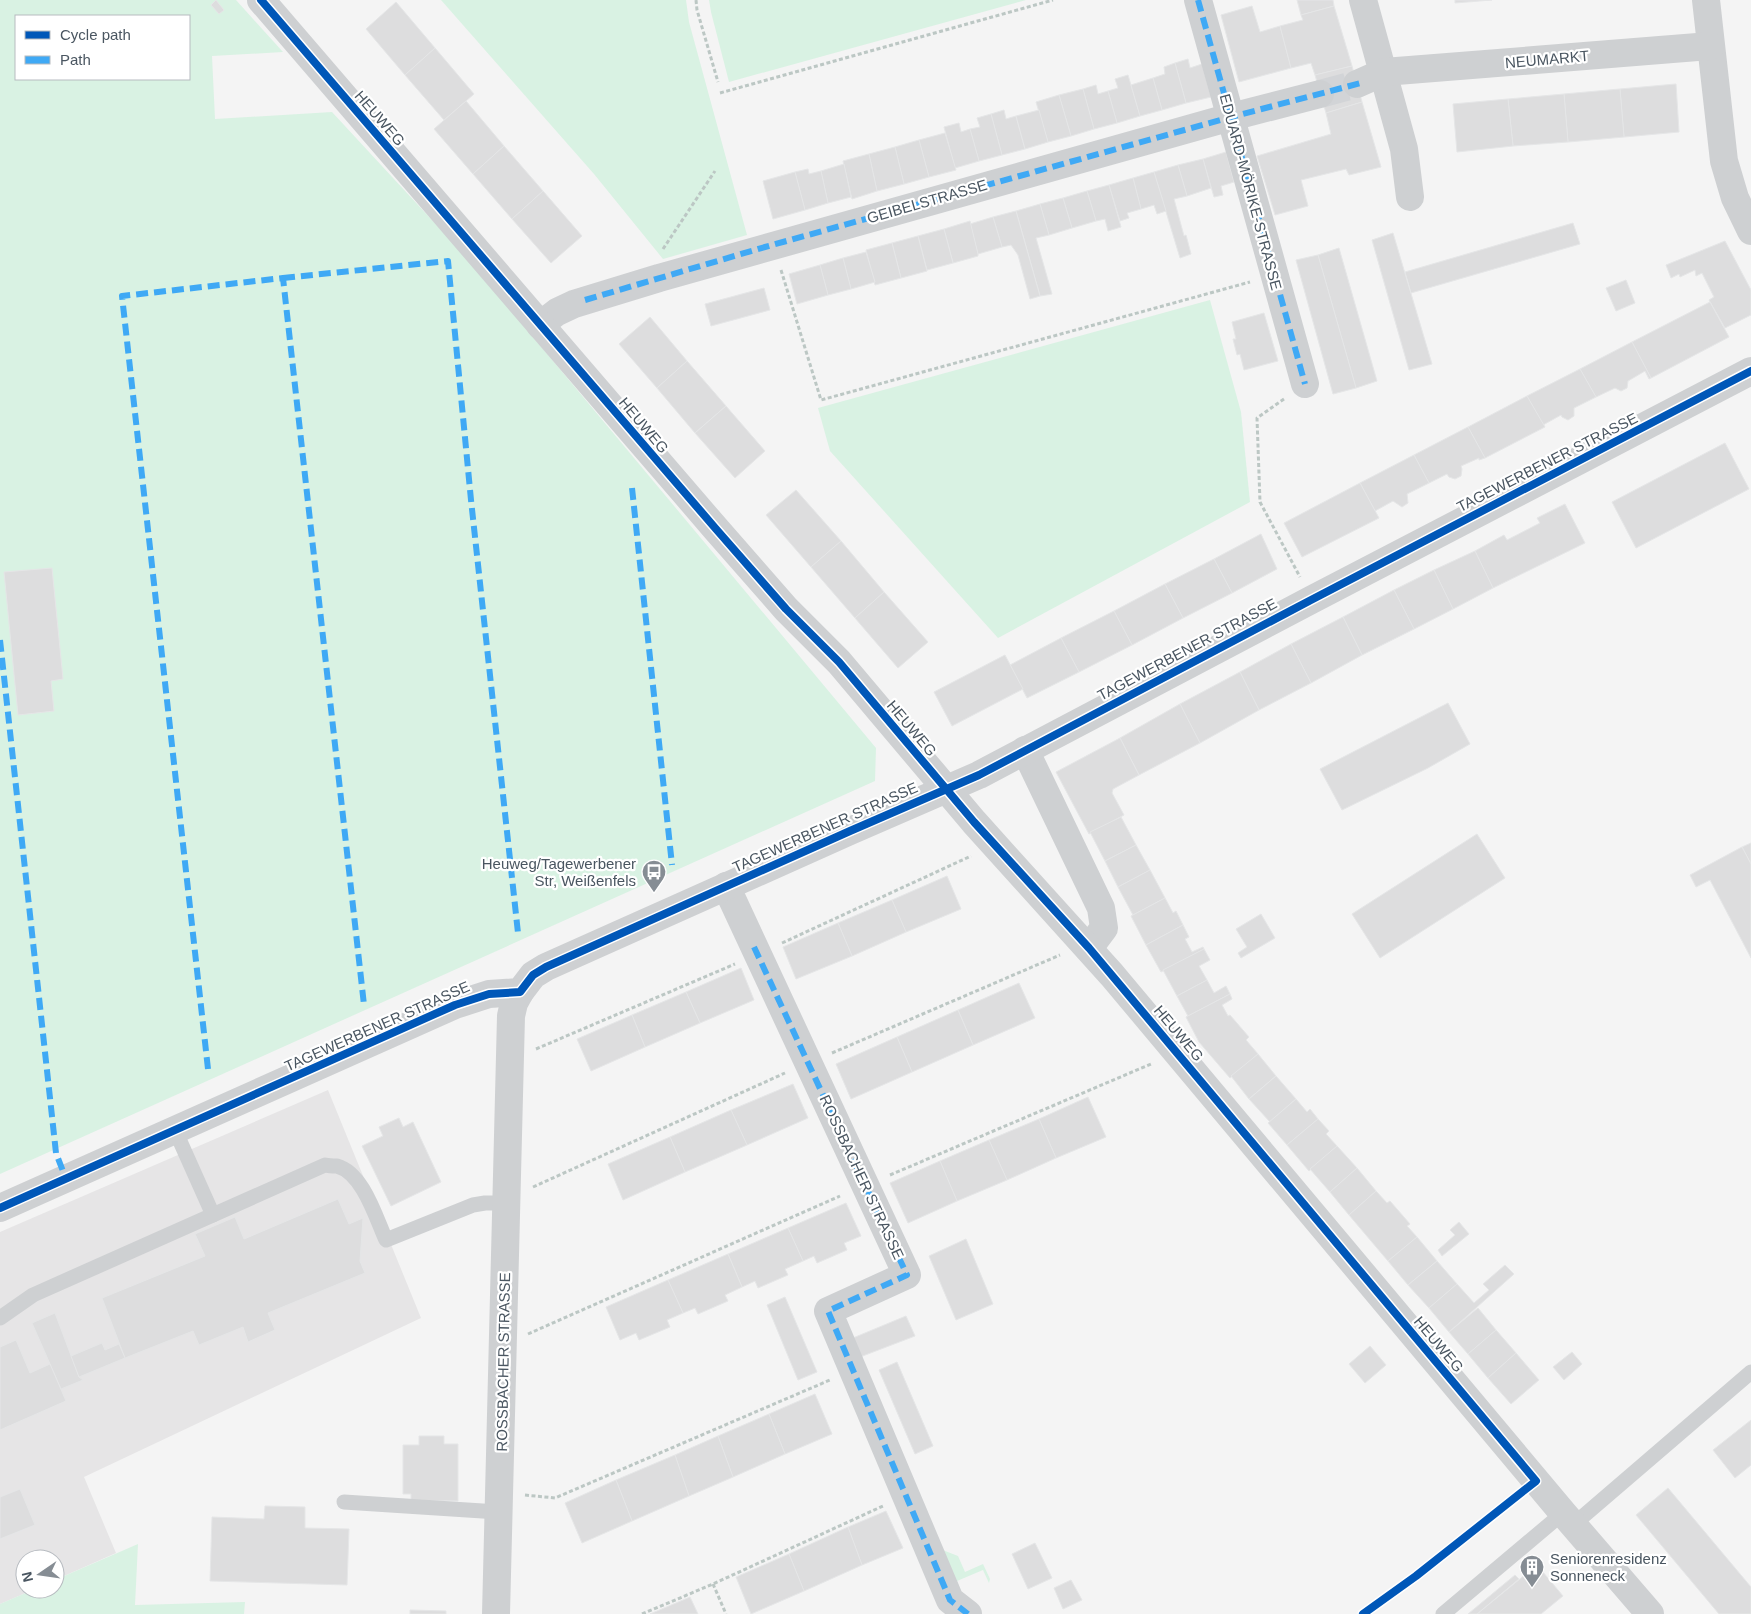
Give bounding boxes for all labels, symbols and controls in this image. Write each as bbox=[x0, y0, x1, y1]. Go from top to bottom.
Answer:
legend bbox=[15, 15, 190, 80]
text: Cycle path bbox=[60, 26, 131, 43]
street label: NEUMARKT bbox=[1504, 47, 1590, 71]
text: Path bbox=[60, 51, 91, 68]
street label: HEUWEG bbox=[351, 87, 409, 149]
street label: EDUARD-MÖRIKE-STRASSE bbox=[1217, 92, 1285, 292]
street label: GEIBELSTRASSE bbox=[865, 176, 989, 226]
street label: HEUWEG bbox=[616, 394, 672, 456]
street label: TAGEWERBENER STRASSE bbox=[1454, 409, 1640, 515]
street label: TAGEWERBENER STRASSE bbox=[1094, 594, 1280, 704]
street label: HEUWEG bbox=[884, 697, 940, 759]
street label: TAGEWERBENER STRASSE bbox=[730, 778, 920, 876]
place label: Heuweg/Tagewerbener Str, Weißenfels bbox=[482, 855, 636, 889]
bus stop icon: Heuweg/Tagewerbener Str, Weißenfels bbox=[641, 859, 667, 893]
street label: TAGEWERBENER STRASSE bbox=[282, 977, 472, 1075]
street label: HEUWEG bbox=[1151, 1002, 1207, 1064]
street label: ROSSBACHER STRASSE bbox=[816, 1092, 908, 1262]
street label: ROSSBACHER STRASSE bbox=[493, 1272, 513, 1452]
street label: HEUWEG bbox=[1411, 1313, 1467, 1375]
north arrow bbox=[15, 1549, 65, 1599]
place label: Seniorenresidenz Sonneneck bbox=[1550, 1550, 1667, 1584]
building icon: Seniorenresidenz Sonneneck bbox=[1519, 1554, 1545, 1588]
text: N bbox=[18, 1570, 36, 1584]

